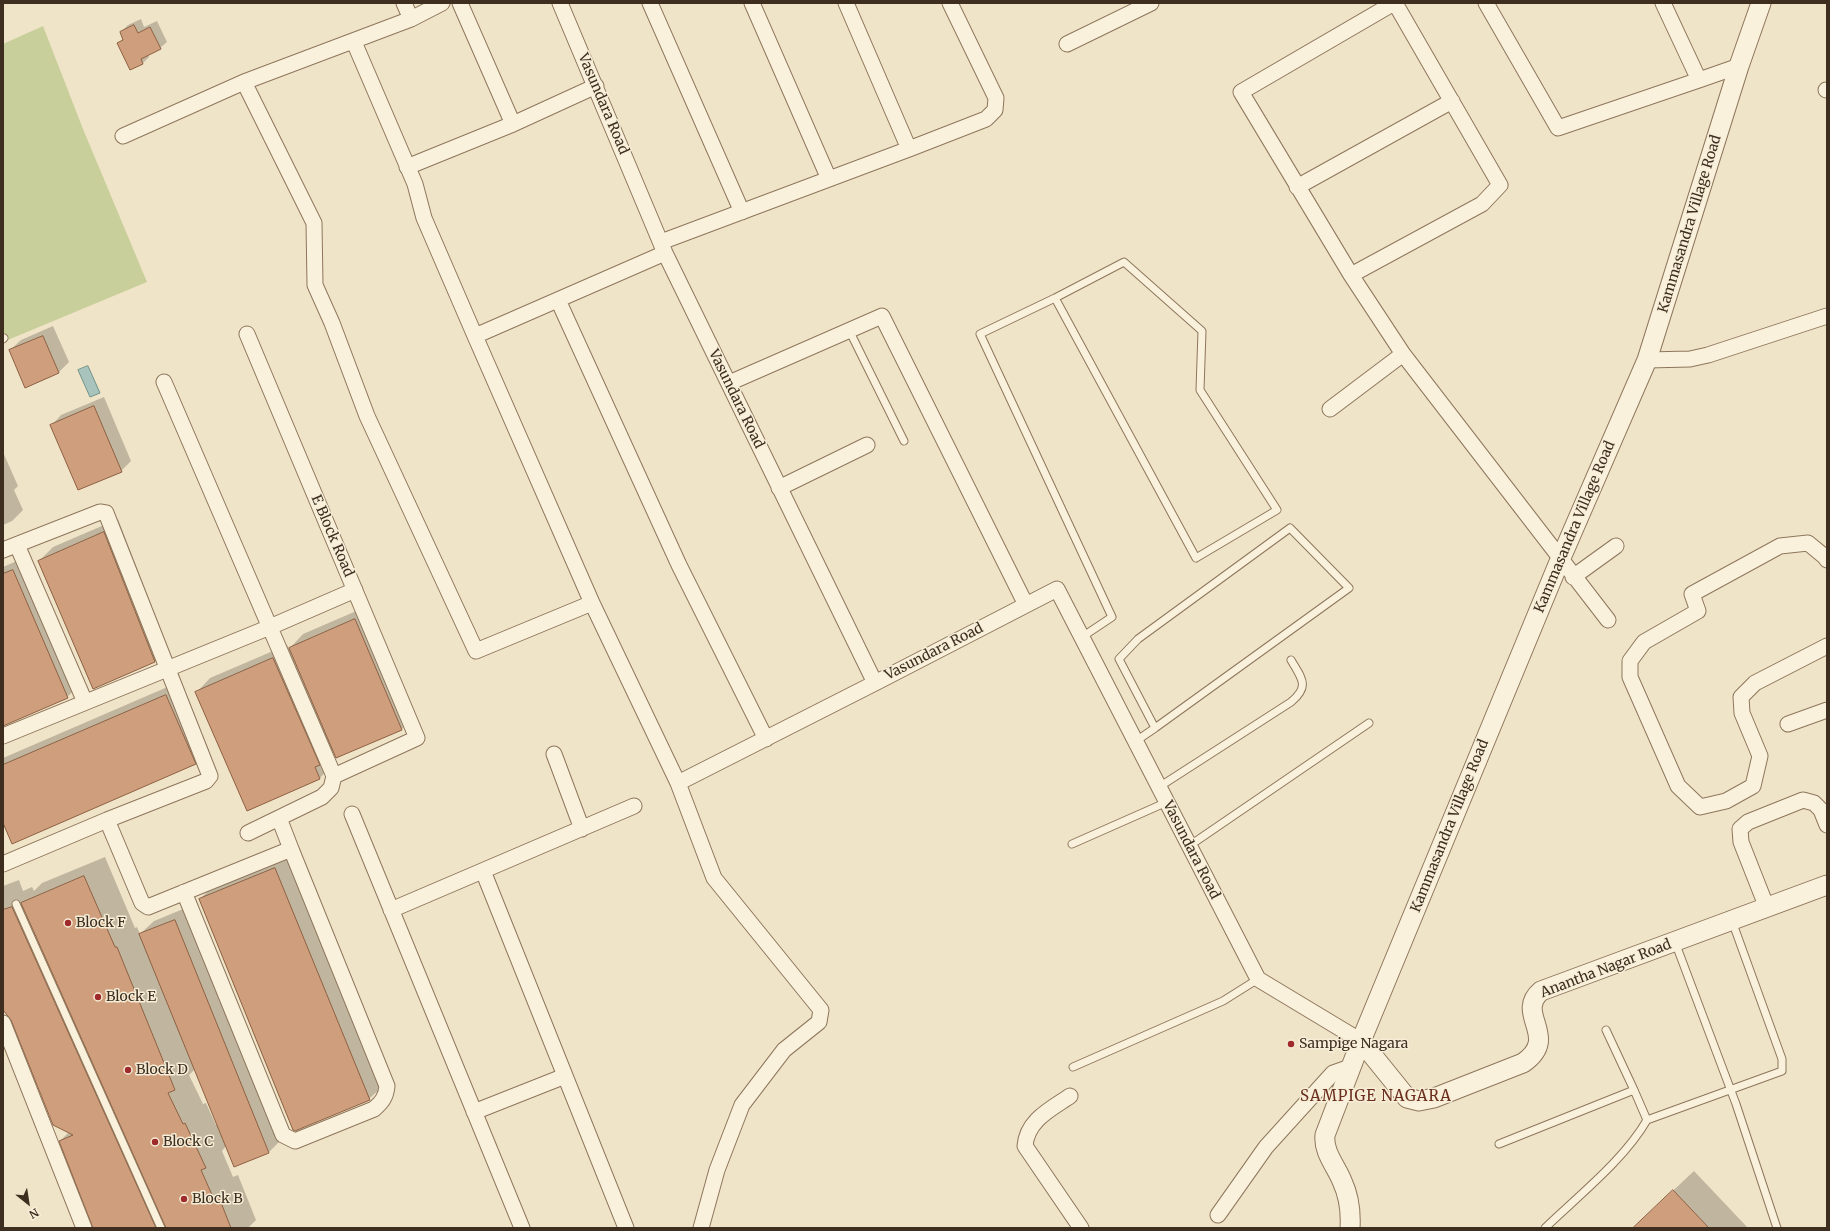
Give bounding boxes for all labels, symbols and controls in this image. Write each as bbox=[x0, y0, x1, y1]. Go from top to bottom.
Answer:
street label: Vasundara Road bbox=[574, 51, 632, 157]
street label: Kammasandra Village Road bbox=[1655, 133, 1725, 315]
street label: Vasundara Road bbox=[705, 347, 767, 451]
street label: Kammasandra Village Road bbox=[1531, 439, 1619, 615]
street label: E Block Road bbox=[307, 492, 357, 580]
street label: Vasundara Road bbox=[882, 620, 986, 684]
street label: Kammasandra Village Road bbox=[1408, 737, 1492, 915]
street label: Vasundara Road bbox=[1159, 798, 1223, 902]
place label: Block F bbox=[76, 915, 126, 931]
marker: Block F bbox=[63, 918, 73, 928]
street label: Anantha Nagar Road bbox=[1538, 936, 1674, 1002]
place label: Block E bbox=[106, 989, 156, 1005]
marker: Block E bbox=[93, 992, 103, 1002]
place label: Sampige Nagara bbox=[1299, 1036, 1408, 1052]
marker: Sampige Nagara bbox=[1286, 1039, 1296, 1049]
place label: Block D bbox=[136, 1062, 188, 1078]
marker: Block D bbox=[123, 1065, 133, 1075]
district label: SAMPIGE NAGARA bbox=[1300, 1088, 1452, 1106]
place label: Block C bbox=[163, 1134, 213, 1150]
marker: Block C bbox=[150, 1137, 160, 1147]
north arrow bbox=[8, 1183, 48, 1223]
place label: Block B bbox=[192, 1191, 243, 1207]
marker: Block B bbox=[179, 1194, 189, 1204]
text: N bbox=[27, 1205, 41, 1222]

